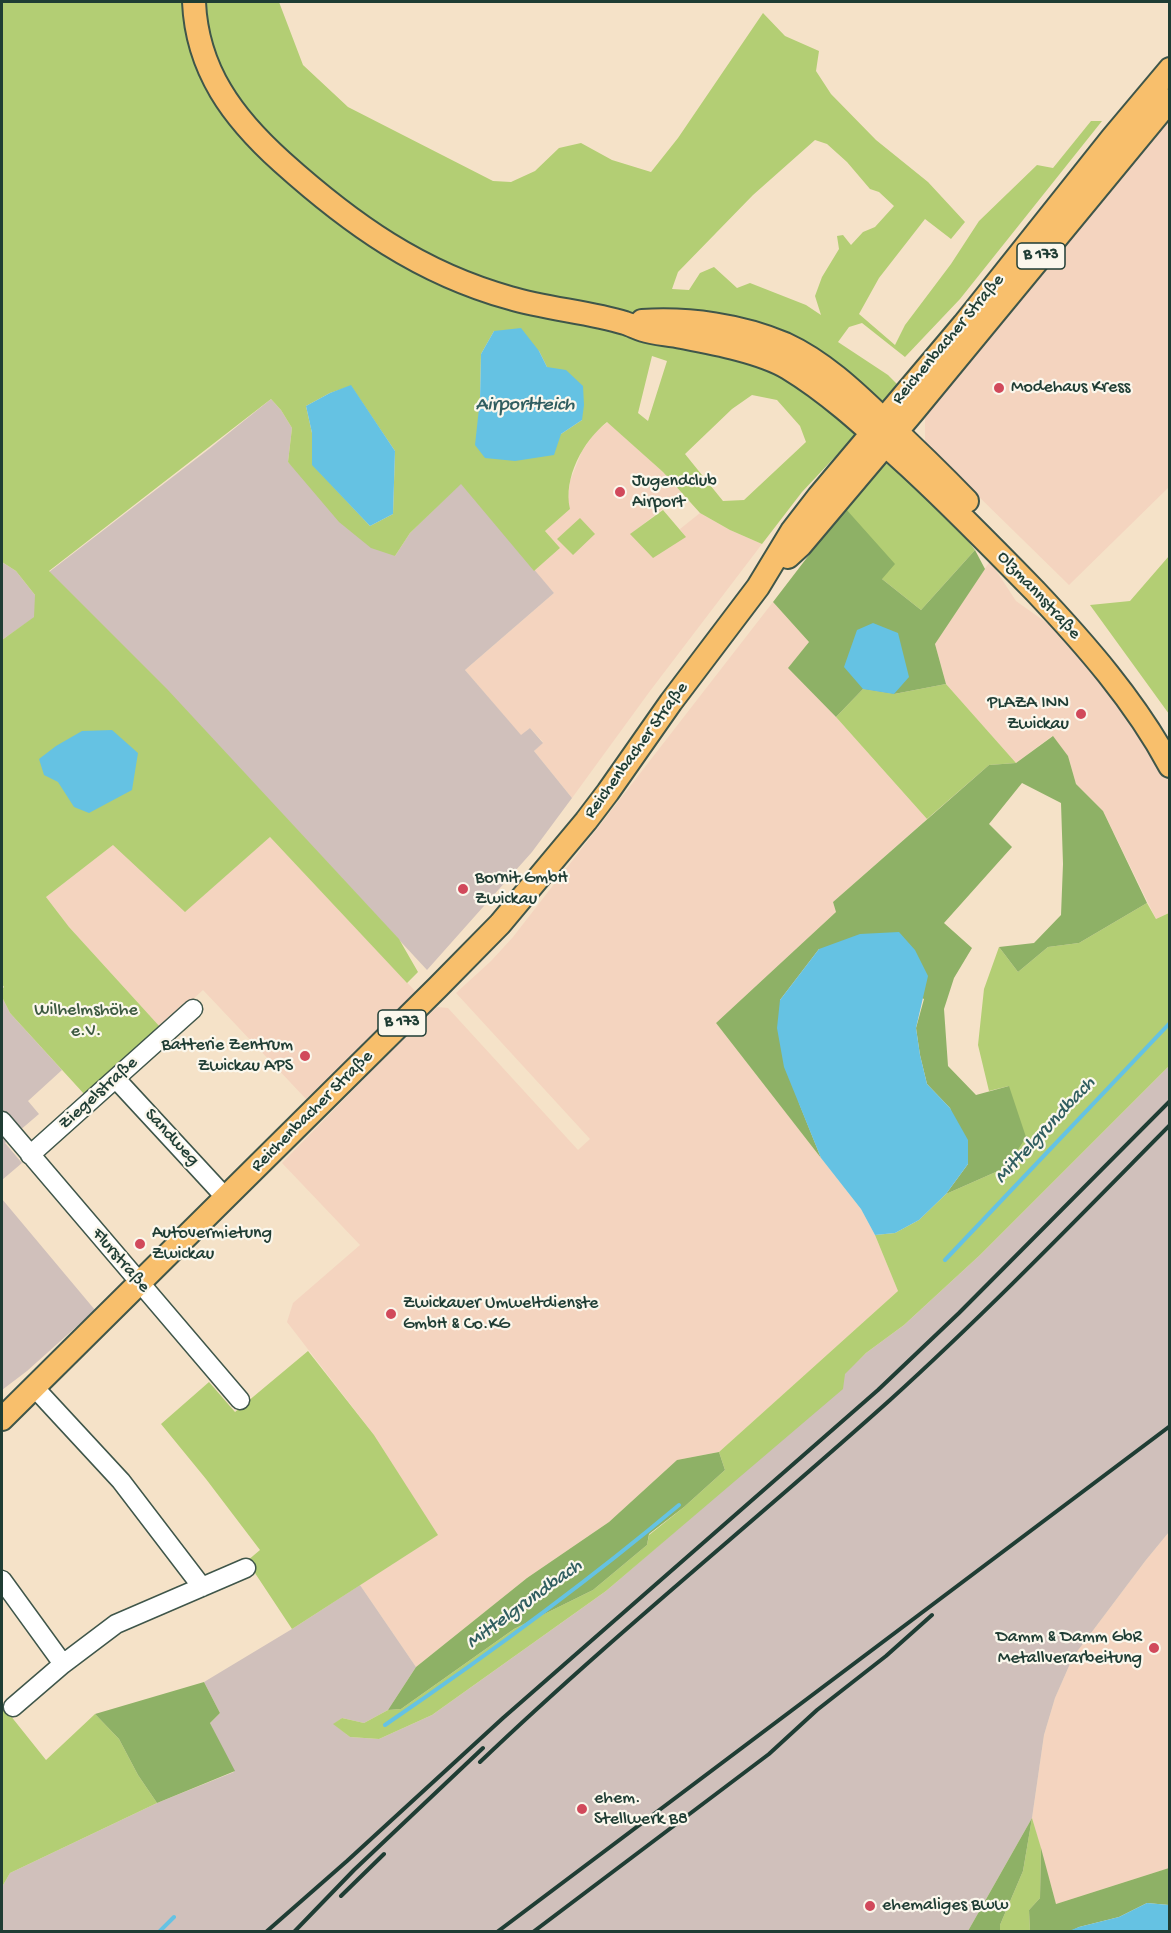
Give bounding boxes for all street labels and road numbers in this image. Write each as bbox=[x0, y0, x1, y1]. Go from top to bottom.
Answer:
road number: B 173 bbox=[1017, 243, 1065, 269]
street label: Reichenbacher Straße bbox=[888, 270, 1010, 410]
street label: Olzmannstraße bbox=[992, 547, 1084, 645]
street label: Reichenbacher Straße bbox=[580, 678, 694, 824]
road number: B 173 bbox=[378, 1010, 426, 1036]
street label: Reichenbacher Straße bbox=[247, 1046, 379, 1178]
street label: Ziegelstraße bbox=[55, 1053, 143, 1135]
street label: Sandweg bbox=[139, 1105, 203, 1171]
street label: Flurstraße bbox=[86, 1224, 154, 1298]

